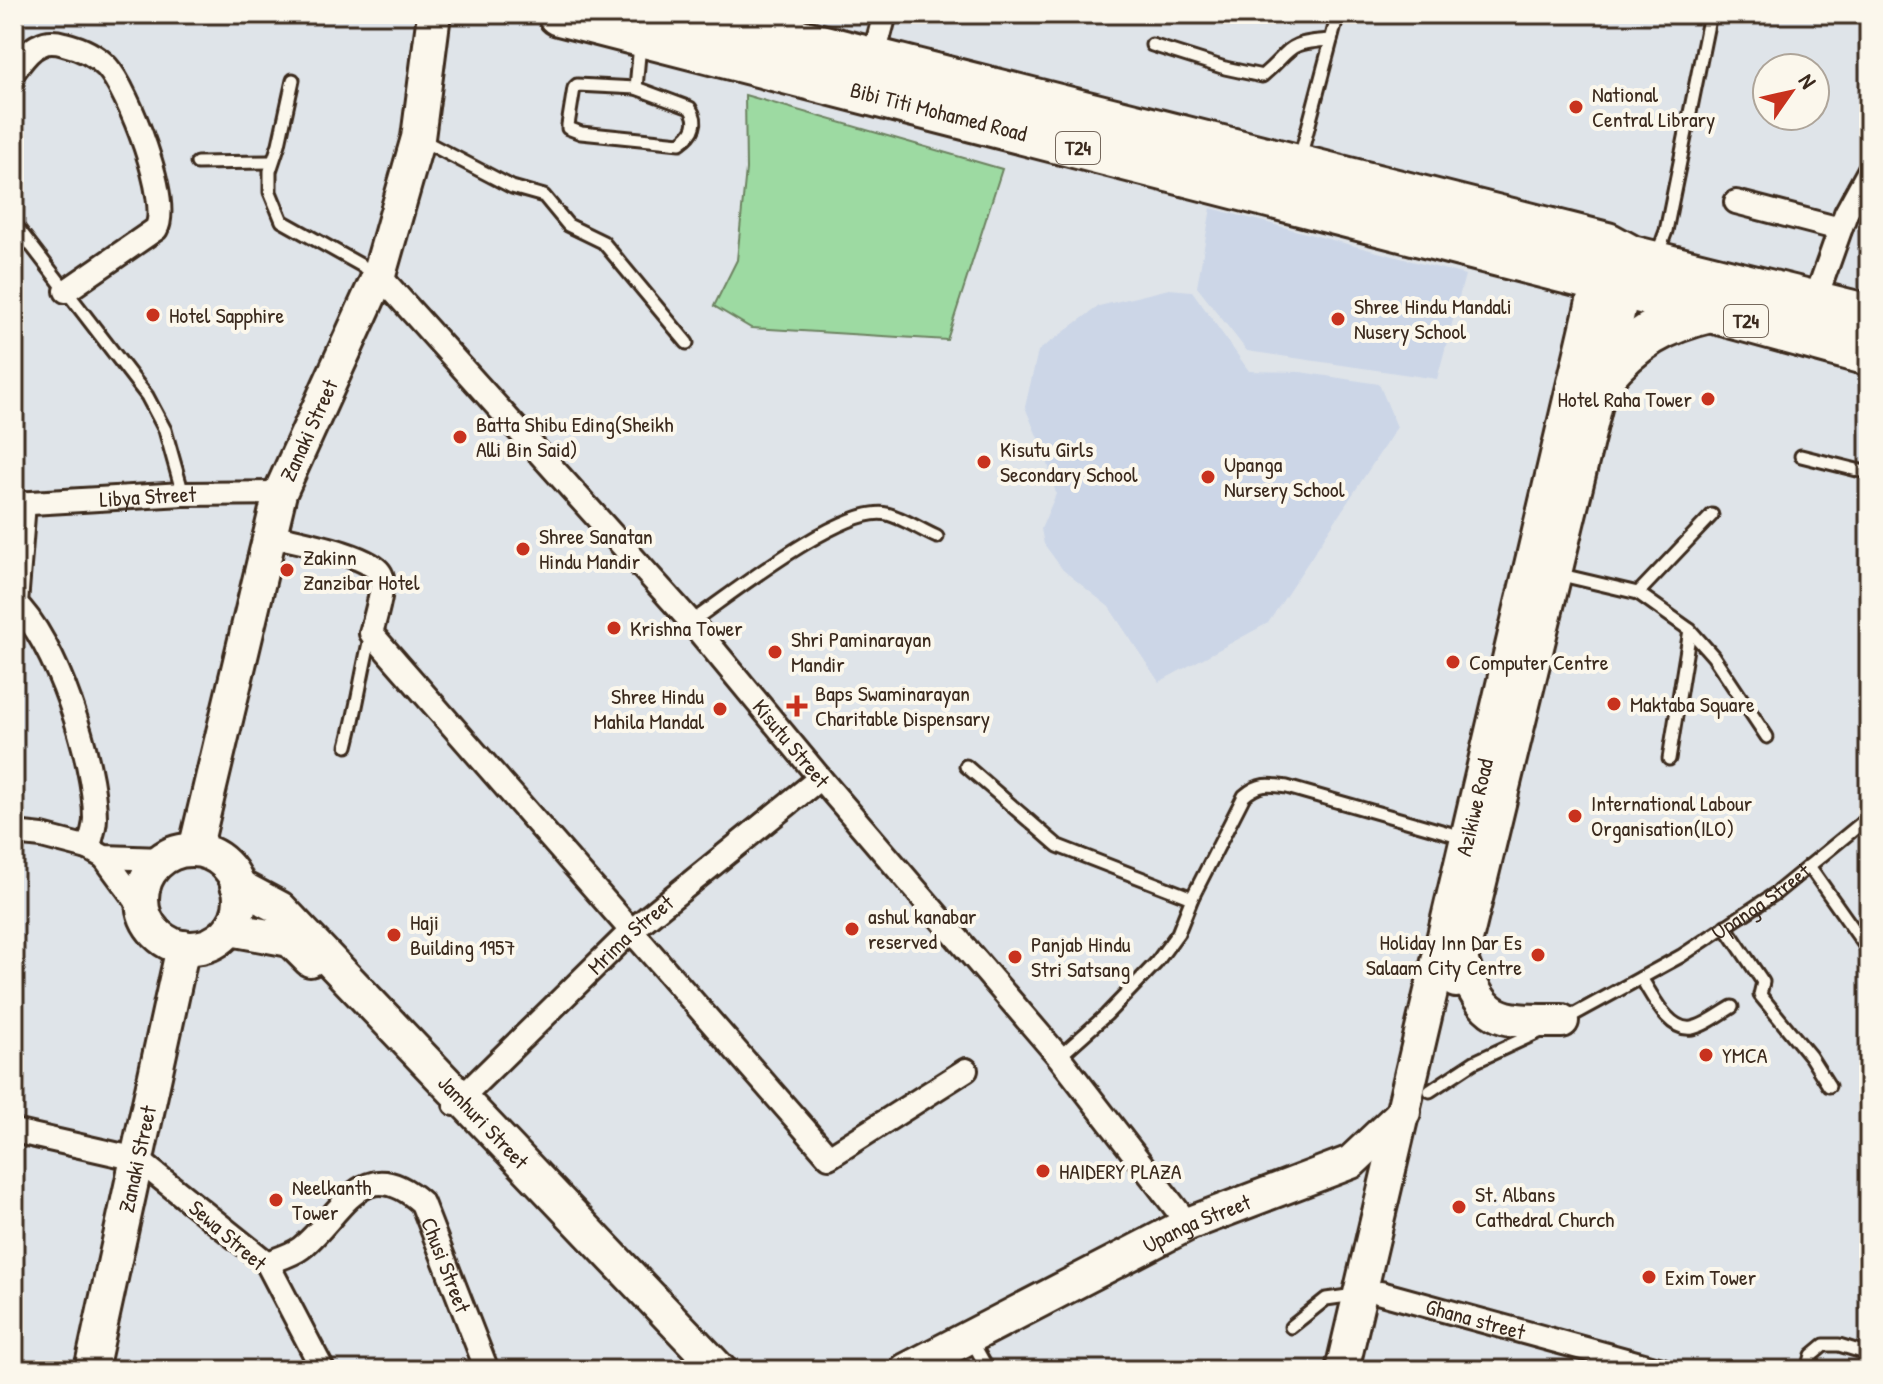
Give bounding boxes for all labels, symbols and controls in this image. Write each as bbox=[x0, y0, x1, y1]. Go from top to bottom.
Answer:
north arrow bbox=[1751, 52, 1831, 132]
text: N bbox=[1792, 68, 1823, 94]
street label: Bibi Titi Mohamed Road bbox=[847, 74, 1031, 148]
place label: National Central Library bbox=[1592, 79, 1715, 134]
marker: National Central Library bbox=[1567, 98, 1585, 116]
road number: T24 bbox=[1056, 132, 1100, 164]
place label: Shree Hindu Mandali Nusery School bbox=[1354, 291, 1512, 346]
place label: Hotel Sapphire bbox=[169, 300, 285, 330]
road number: T24 bbox=[1724, 305, 1768, 337]
marker: Hotel Sapphire bbox=[144, 306, 162, 324]
marker: Shree Hindu Mandali Nusery School bbox=[1329, 310, 1347, 328]
street label: Zanaki Street bbox=[272, 374, 345, 486]
place label: Hotel Raha Tower bbox=[1557, 384, 1693, 414]
marker: Hotel Raha Tower bbox=[1699, 390, 1717, 408]
place label: Batta Shibu Eding(Sheikh Alli Bin Said) bbox=[476, 409, 674, 464]
marker: Batta Shibu Eding(Sheikh Alli Bin Said) bbox=[451, 428, 469, 446]
place label: Kisutu Girls Secondary School bbox=[1000, 434, 1138, 489]
place label: Upanga Nursery School bbox=[1224, 449, 1345, 504]
marker: Kisutu Girls Secondary School bbox=[975, 453, 993, 471]
marker: Upanga Nursery School bbox=[1199, 468, 1217, 486]
street label: Libya Street bbox=[99, 479, 197, 514]
place label: Shree Sanatan Hindu Mandir bbox=[539, 521, 653, 576]
marker: Shree Sanatan Hindu Mandir bbox=[514, 540, 532, 558]
place label: Zakinn Zanzibar Hotel bbox=[303, 542, 420, 597]
marker: Zakinn Zanzibar Hotel bbox=[278, 561, 296, 579]
place label: Krishna Tower bbox=[630, 613, 743, 643]
marker: Krishna Tower bbox=[605, 619, 623, 637]
place label: Shri Paminarayan Mandir bbox=[791, 624, 931, 679]
marker: Shri Paminarayan Mandir bbox=[766, 643, 784, 661]
place label: Computer Centre bbox=[1469, 647, 1609, 677]
marker: Computer Centre bbox=[1444, 653, 1462, 671]
place label: Baps Swaminarayan Charitable Dispensary bbox=[815, 678, 990, 733]
place label: Shree Hindu Mahila Mandal bbox=[594, 681, 704, 736]
place label: Maktaba Square bbox=[1630, 689, 1755, 719]
street label: Kisutu Street bbox=[746, 693, 837, 794]
marker: Baps Swaminarayan Charitable Dispensary bbox=[786, 695, 808, 717]
marker: Maktaba Square bbox=[1605, 695, 1623, 713]
marker: Shree Hindu Mahila Mandal bbox=[711, 700, 729, 718]
street label: Azikiwe Road bbox=[1448, 755, 1500, 859]
place label: International Labour Organisation(ILO) bbox=[1591, 788, 1753, 843]
marker: International Labour Organisation(ILO) bbox=[1566, 807, 1584, 825]
street label: Upanga Street bbox=[1705, 856, 1817, 947]
street label: Mrima Street bbox=[581, 887, 680, 981]
place label: ashul kanabar reserved bbox=[868, 901, 977, 956]
place label: Haji Building 1957 bbox=[410, 907, 515, 962]
marker: ashul kanabar reserved bbox=[843, 920, 861, 938]
marker: Haji Building 1957 bbox=[385, 926, 403, 944]
place label: Holiday Inn Dar Es Salaam City Centre bbox=[1366, 927, 1522, 982]
place label: Panjab Hindu Stri Satsang bbox=[1031, 929, 1131, 984]
marker: Holiday Inn Dar Es Salaam City Centre bbox=[1529, 946, 1547, 964]
marker: Panjab Hindu Stri Satsang bbox=[1006, 948, 1024, 966]
place label: YMCA bbox=[1722, 1040, 1768, 1070]
marker: YMCA bbox=[1697, 1046, 1715, 1064]
street label: Jamhuri Street bbox=[432, 1068, 536, 1176]
street label: Zanaki Street bbox=[111, 1102, 163, 1215]
place label: HAIDERY PLAZA bbox=[1059, 1156, 1182, 1186]
marker: HAIDERY PLAZA bbox=[1034, 1162, 1052, 1180]
place label: Neelkanth Tower bbox=[292, 1172, 372, 1227]
place label: St. Albans Cathedral Church bbox=[1475, 1179, 1614, 1234]
street label: Upanga Street bbox=[1138, 1186, 1255, 1260]
marker: Neelkanth Tower bbox=[267, 1191, 285, 1209]
street label: Sewa Street bbox=[183, 1193, 274, 1277]
marker: St. Albans Cathedral Church bbox=[1450, 1198, 1468, 1216]
street label: Chusi Street bbox=[414, 1213, 478, 1317]
place label: Exim Tower bbox=[1665, 1262, 1757, 1292]
marker: Exim Tower bbox=[1640, 1268, 1658, 1286]
street label: Ghana street bbox=[1422, 1291, 1529, 1347]

